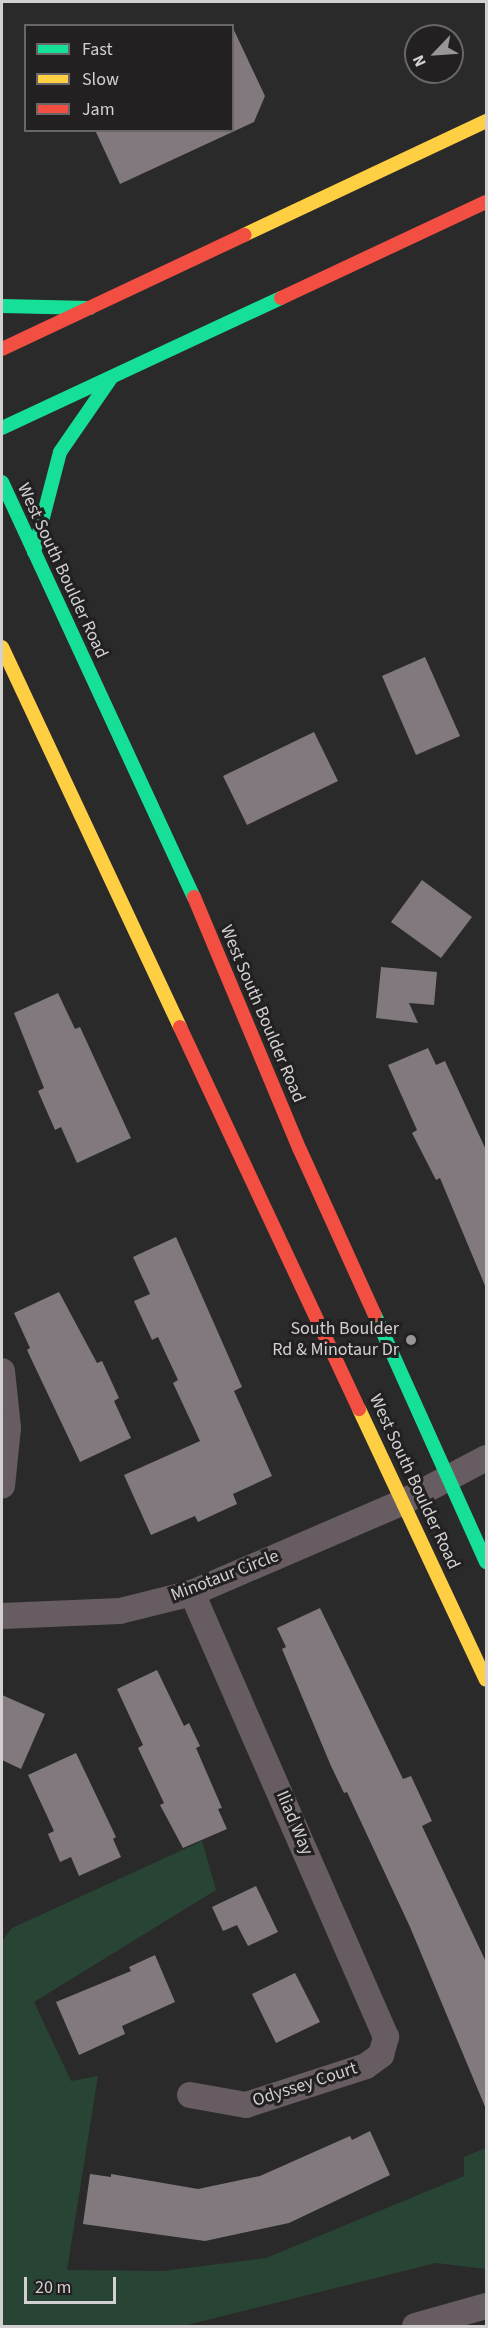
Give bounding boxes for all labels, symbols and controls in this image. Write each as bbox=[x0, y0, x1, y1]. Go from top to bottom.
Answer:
legend bbox=[24, 24, 234, 132]
north arrow bbox=[404, 24, 464, 84]
text: Fast bbox=[82, 37, 113, 62]
text: N bbox=[407, 51, 432, 70]
text: Slow bbox=[82, 67, 119, 92]
text: Jam bbox=[82, 97, 115, 122]
street label: West South Boulder Road bbox=[12, 480, 112, 662]
street label: West South Boulder Road bbox=[215, 922, 309, 1106]
place label: South Boulder Rd & Minotaur Dr bbox=[272, 1319, 399, 1362]
marker: South Boulder Rd & Minotaur Dr bbox=[404, 1333, 418, 1347]
street label: West South Boulder Road bbox=[364, 1391, 464, 1573]
street label: Minotaur Circle bbox=[168, 1546, 282, 1606]
street label: Iliad Way bbox=[271, 1788, 317, 1858]
street label: Odyssey Court bbox=[250, 2058, 360, 2112]
scale bar bbox=[27, 2265, 118, 2303]
text: 20 m bbox=[35, 2275, 71, 2300]

